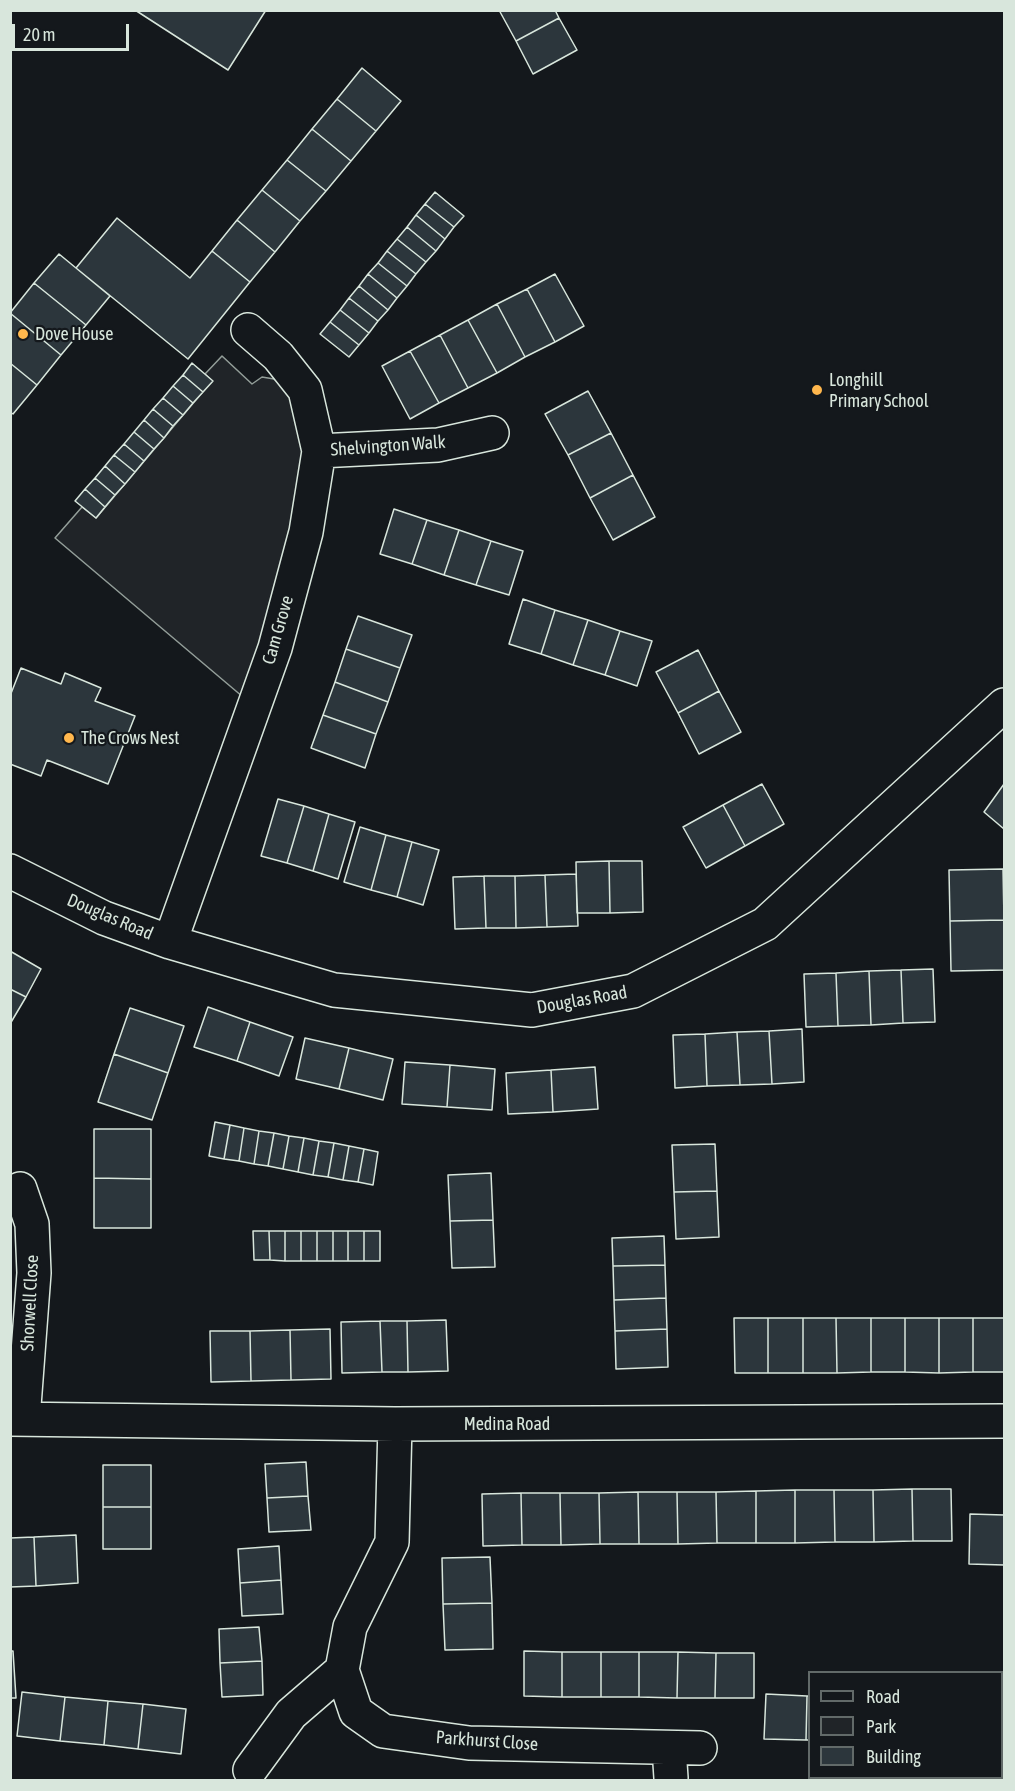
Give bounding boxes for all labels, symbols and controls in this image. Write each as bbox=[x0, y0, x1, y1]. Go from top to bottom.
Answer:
scale bar bbox=[15, 12, 132, 50]
text: 20 m bbox=[23, 24, 55, 45]
place label: Dove House bbox=[35, 323, 113, 345]
marker: Dove House bbox=[16, 327, 30, 341]
place label: Longhill Primary School bbox=[829, 369, 928, 412]
marker: Longhill Primary School bbox=[810, 383, 824, 397]
street label: Shelvington Walk bbox=[330, 431, 446, 461]
street label: Cam Grove bbox=[258, 593, 298, 667]
place label: The Crows Nest bbox=[81, 727, 179, 749]
marker: The Crows Nest bbox=[62, 731, 76, 745]
street label: Douglas Road bbox=[64, 889, 156, 945]
street label: Douglas Road bbox=[535, 981, 629, 1019]
street label: Shorwell Close bbox=[17, 1254, 43, 1352]
street label: Medina Road bbox=[464, 1413, 550, 1435]
legend bbox=[808, 1671, 1003, 1779]
text: Road bbox=[866, 1686, 900, 1707]
text: Park bbox=[866, 1716, 896, 1737]
street label: Parkhurst Close bbox=[435, 1727, 539, 1755]
text: Building bbox=[866, 1746, 921, 1767]

